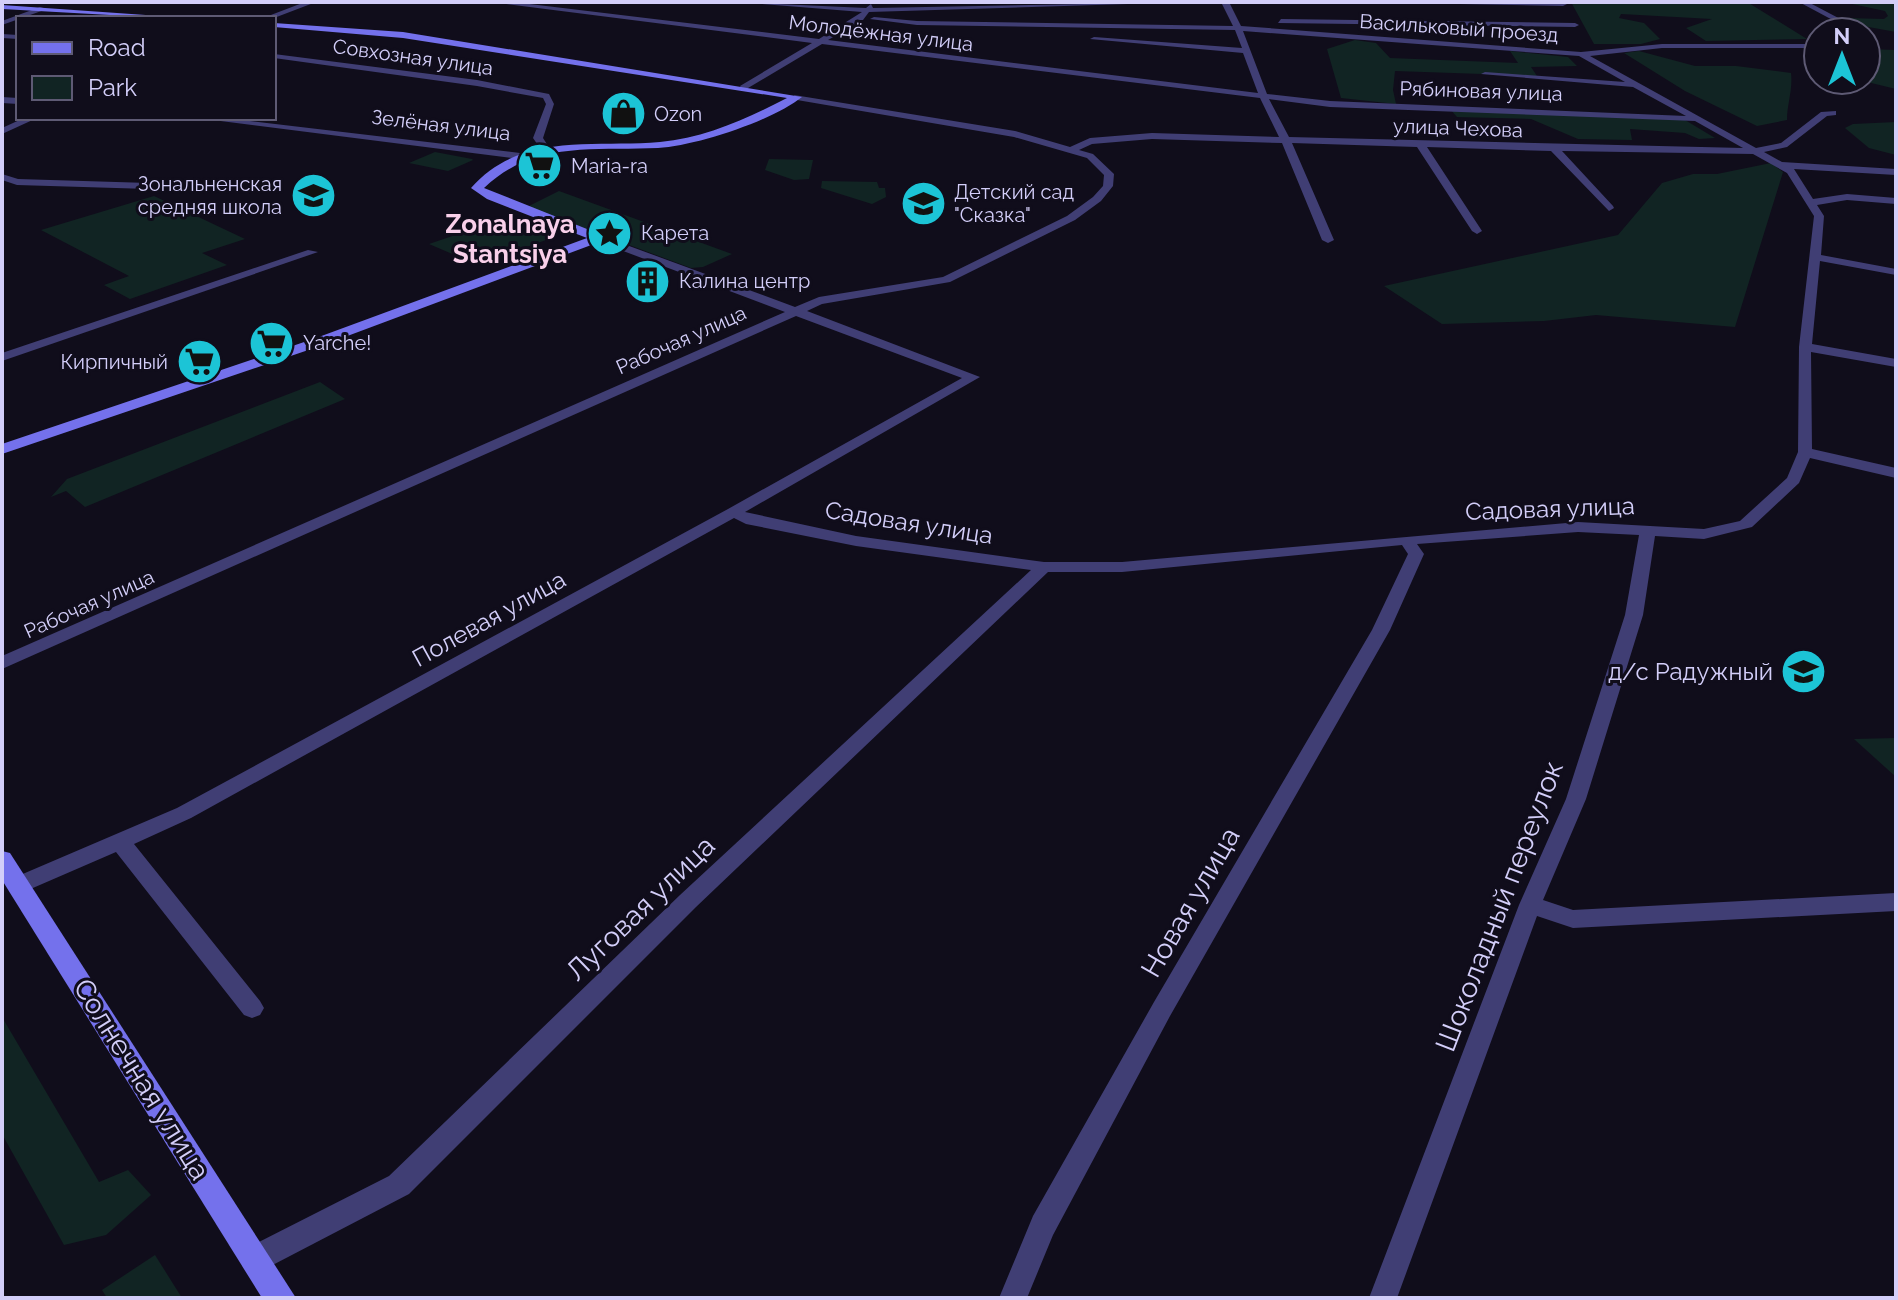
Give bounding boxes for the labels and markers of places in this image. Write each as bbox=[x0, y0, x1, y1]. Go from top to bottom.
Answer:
shop icon: Ozon bbox=[599, 90, 647, 138]
place label: Ozon bbox=[654, 102, 702, 126]
supermarket icon: Maria-ra bbox=[516, 142, 564, 190]
place label: Maria-ra bbox=[571, 154, 648, 178]
school or university icon: Зональненская средняя школа bbox=[289, 171, 337, 219]
place label: Зональненская средняя школа bbox=[138, 172, 282, 219]
school or university icon: Детский сад "Сказка" bbox=[899, 179, 947, 227]
place label: Детский сад "Сказка" bbox=[954, 180, 1074, 227]
place icon: Карета bbox=[586, 209, 634, 257]
place label: Карета bbox=[641, 221, 709, 245]
building icon: Калина центр bbox=[624, 257, 672, 305]
place label: Калина центр bbox=[679, 269, 810, 293]
supermarket icon: Yarche! bbox=[248, 319, 296, 367]
place label: Yarche! bbox=[303, 331, 371, 355]
supermarket icon: Кирпичный bbox=[175, 338, 223, 386]
place label: Кирпичный bbox=[60, 350, 168, 374]
school or university icon: д/с Радужный bbox=[1780, 648, 1828, 696]
place label: д/с Радужный bbox=[1608, 657, 1773, 686]

